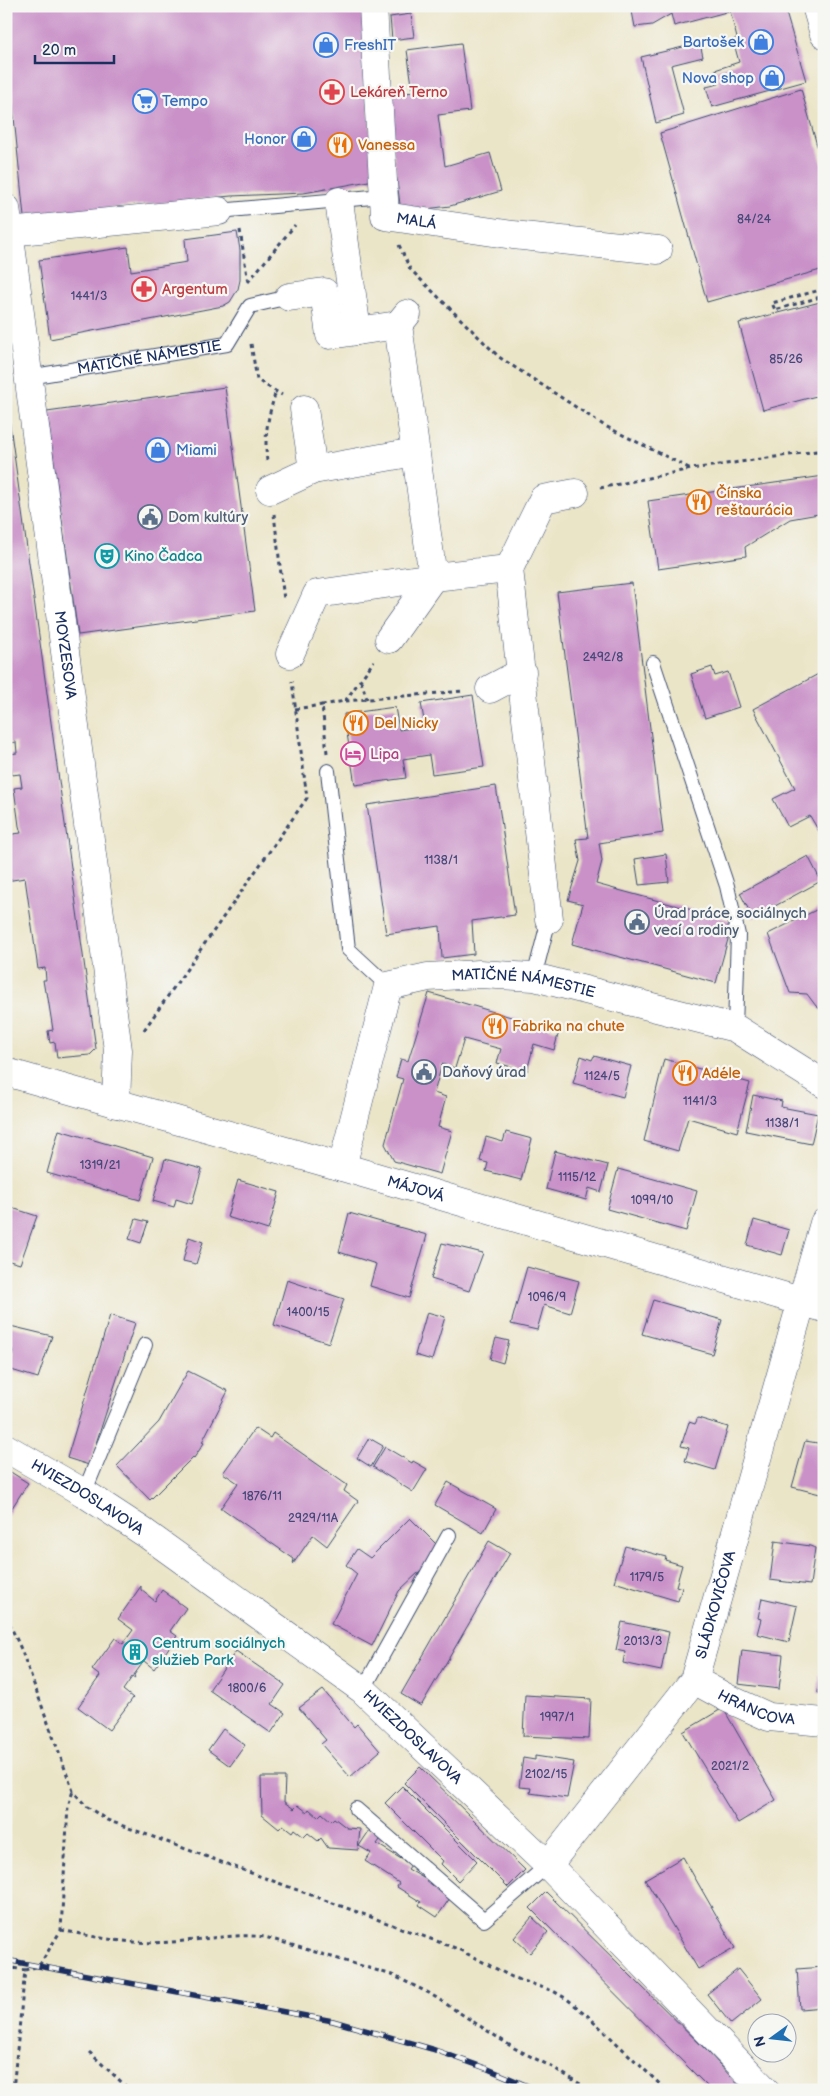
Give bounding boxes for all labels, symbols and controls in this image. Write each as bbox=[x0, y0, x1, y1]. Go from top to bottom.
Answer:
shop icon: Bartošek bbox=[748, 29, 774, 55]
scale bar bbox=[35, 32, 114, 64]
shop icon: FreshIT bbox=[313, 32, 339, 58]
place label: Bartošek bbox=[682, 33, 745, 52]
place label: FreshIT bbox=[344, 36, 396, 55]
text: 20 m bbox=[42, 41, 76, 60]
shop icon: Nova shop bbox=[759, 65, 785, 91]
place label: Nova shop bbox=[682, 69, 754, 88]
pharmacy icon: Lekáreň Terno bbox=[319, 79, 345, 105]
place label: Lekáreň Terno bbox=[350, 83, 448, 102]
supermarket icon: Tempo bbox=[132, 88, 158, 114]
place label: Tempo bbox=[162, 92, 208, 111]
shop icon: Honor bbox=[291, 126, 317, 152]
place label: Honor bbox=[244, 130, 287, 149]
restaurant icon: Vanessa bbox=[327, 132, 353, 158]
place label: Vanessa bbox=[358, 136, 415, 155]
street label: MALÁ bbox=[395, 209, 438, 234]
house number: 84/24 bbox=[737, 212, 772, 227]
pharmacy icon: Argentum bbox=[131, 276, 157, 302]
place label: Argentum bbox=[162, 280, 228, 299]
house number: 1441/3 bbox=[71, 289, 107, 304]
street label: MATIČNÉ NÁMESTIE bbox=[76, 336, 223, 379]
house number: 85/26 bbox=[769, 352, 803, 367]
shop icon: Miami bbox=[145, 437, 171, 463]
place label: Miami bbox=[176, 441, 217, 460]
place label: Čínska reštaurácia bbox=[716, 484, 793, 520]
restaurant icon: Čínska reštaurácia bbox=[686, 489, 712, 515]
public building icon: Dom kultúry bbox=[137, 504, 163, 530]
place label: Dom kultúry bbox=[168, 508, 249, 527]
theatre icon: Kino Čadca bbox=[94, 543, 120, 569]
place label: Kino Čadca bbox=[124, 547, 202, 566]
street label: MOYZESOVA bbox=[50, 610, 80, 701]
house number: 2492/8 bbox=[583, 650, 623, 665]
restaurant icon: Del Nicky bbox=[343, 710, 369, 736]
place label: Del Nicky bbox=[374, 714, 438, 733]
hotel icon: Lipa bbox=[340, 741, 366, 767]
place label: Lipa bbox=[370, 745, 399, 764]
house number: 1138/1 bbox=[424, 853, 458, 868]
place label: Úrad práce, sociálnych vecí a rodiny bbox=[653, 904, 807, 940]
public building icon: Úrad práce, sociálnych vecí a rodiny bbox=[624, 909, 650, 935]
street label: MATIČNÉ NÁMESTIE bbox=[451, 965, 597, 1002]
restaurant icon: Fabrika na chute bbox=[482, 1013, 508, 1039]
place label: Fabrika na chute bbox=[512, 1017, 625, 1036]
public building icon: Daňový úrad bbox=[411, 1059, 437, 1085]
restaurant icon: Adéle bbox=[672, 1060, 698, 1086]
place label: Daňový úrad bbox=[442, 1063, 526, 1082]
place label: Adéle bbox=[702, 1064, 741, 1083]
house number: 1124/5 bbox=[584, 1069, 620, 1084]
house number: 1141/3 bbox=[683, 1094, 717, 1109]
house number: 1138/1 bbox=[765, 1116, 799, 1131]
house number: 1319/21 bbox=[80, 1158, 120, 1173]
house number: 1115/12 bbox=[558, 1170, 596, 1185]
street label: MÁJOVÁ bbox=[385, 1172, 447, 1207]
house number: 1099/10 bbox=[631, 1193, 673, 1208]
house number: 1096/9 bbox=[528, 1290, 566, 1305]
house number: 1400/15 bbox=[286, 1305, 330, 1320]
street label: HVIEZDOSLAVOVA bbox=[27, 1455, 148, 1540]
house number: 1876/11 bbox=[242, 1489, 282, 1504]
house number: 2929/11A bbox=[288, 1511, 339, 1526]
street label: SLÁDKOVIČOVA bbox=[692, 1548, 741, 1661]
house number: 1179/5 bbox=[630, 1570, 664, 1585]
place label: Centrum sociálnych služieb Park bbox=[152, 1634, 285, 1670]
house number: 2013/3 bbox=[624, 1634, 662, 1649]
building icon: Centrum sociálnych služieb Park bbox=[122, 1639, 148, 1665]
house number: 1800/6 bbox=[228, 1681, 266, 1696]
street label: HVIEZDOSLAVOVA bbox=[359, 1686, 466, 1789]
street label: HRANCOVA bbox=[714, 1686, 796, 1729]
house number: 1997/1 bbox=[540, 1710, 574, 1725]
house number: 2021/2 bbox=[711, 1759, 749, 1774]
house number: 2102/15 bbox=[525, 1767, 567, 1782]
north arrow bbox=[748, 2014, 798, 2064]
text: N bbox=[750, 2034, 769, 2049]

